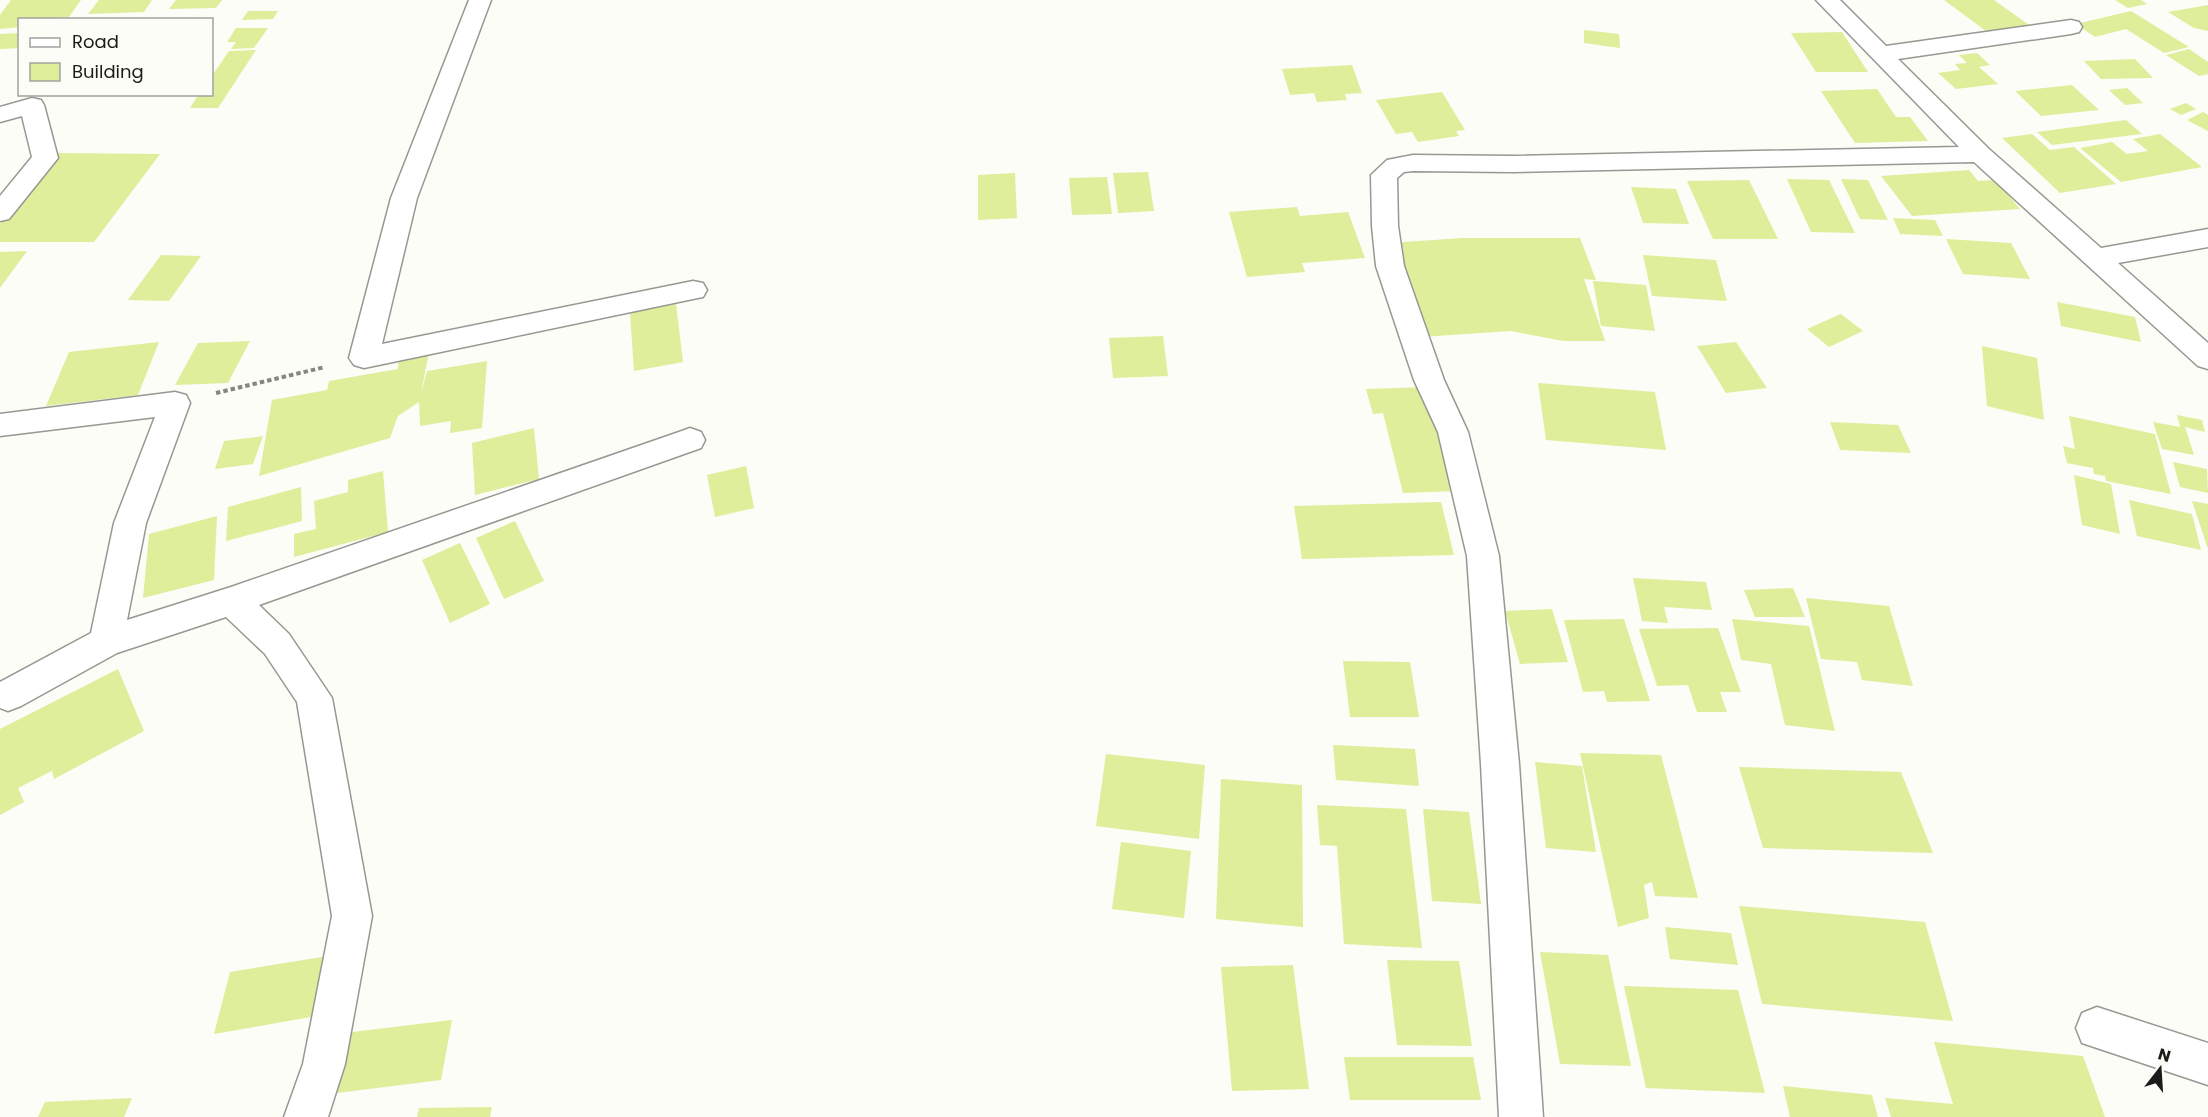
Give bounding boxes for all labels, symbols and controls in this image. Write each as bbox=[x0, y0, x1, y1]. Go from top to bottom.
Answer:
legend bbox=[18, 18, 213, 96]
text: Road bbox=[72, 29, 119, 54]
text: Building bbox=[72, 59, 144, 84]
north arrow bbox=[2130, 1039, 2190, 1099]
text: N bbox=[2155, 1042, 2173, 1068]

